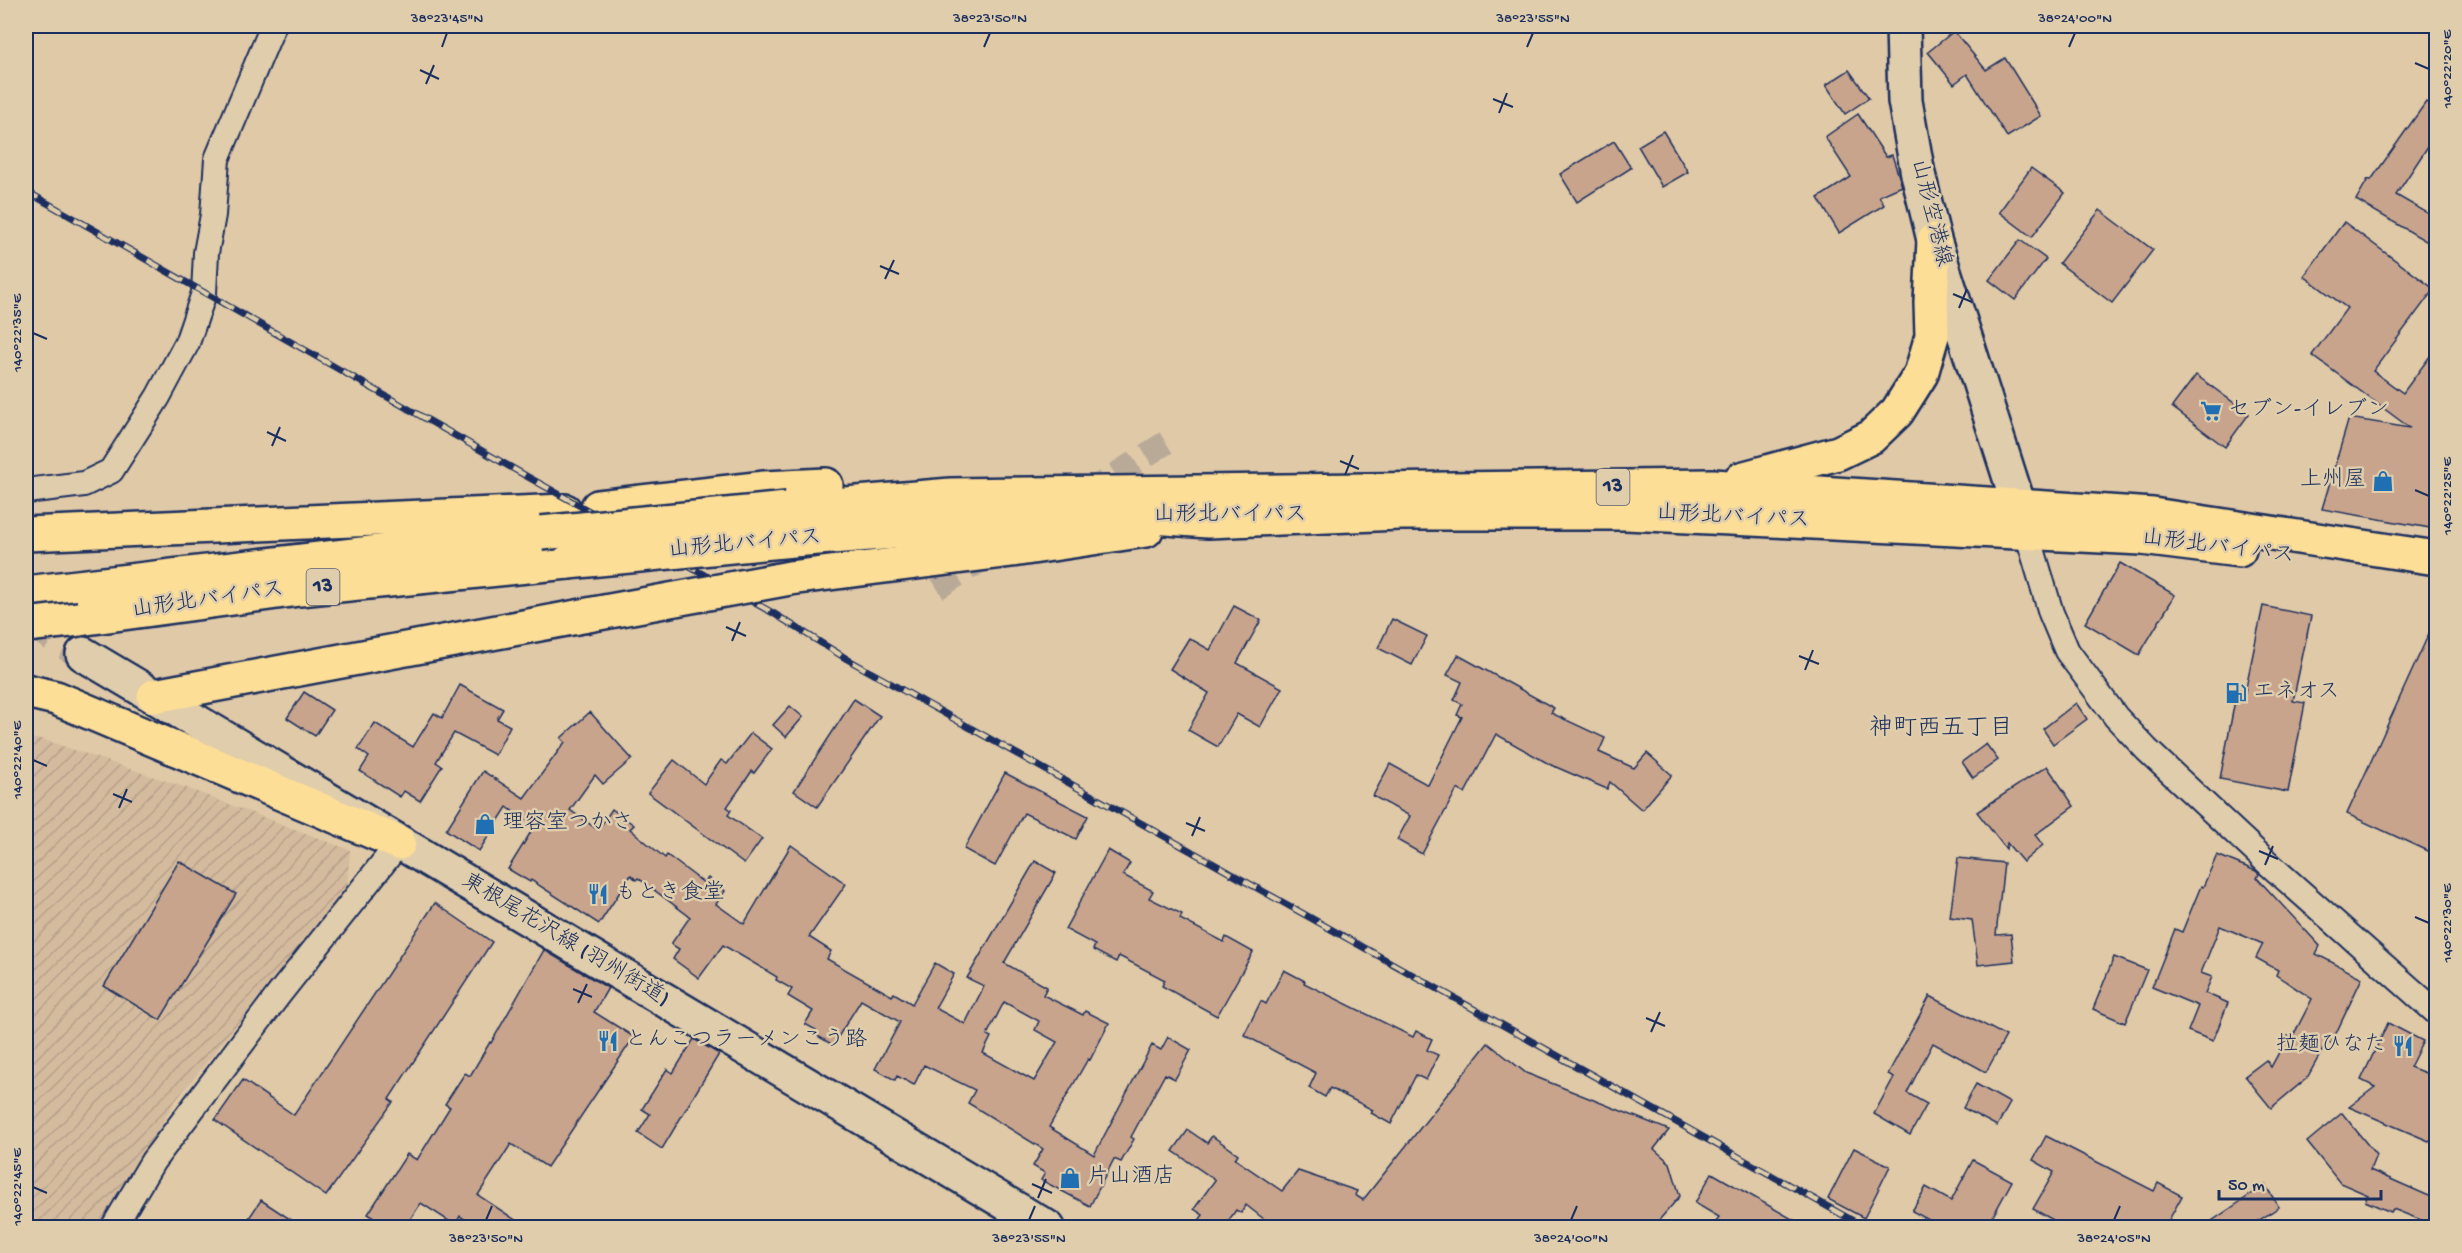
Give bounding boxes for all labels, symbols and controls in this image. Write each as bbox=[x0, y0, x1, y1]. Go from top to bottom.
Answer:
text: 38°23'45"N bbox=[410, 10, 484, 28]
text: 38°23'50"N bbox=[952, 10, 1027, 28]
text: 38°23'55"N bbox=[1495, 10, 1570, 28]
text: 38°24'00"N bbox=[2037, 10, 2112, 28]
text: 140°22'20"E bbox=[2439, 29, 2457, 109]
street label: 山形空港線 bbox=[1904, 156, 1957, 270]
text: 140°22'35"E bbox=[9, 293, 27, 373]
place label: セブン-イレブン bbox=[2228, 397, 2389, 424]
supermarket icon: セブン-イレブン bbox=[2199, 399, 2223, 423]
text: 140°22'25"E bbox=[2439, 456, 2457, 536]
place label: 上州屋 bbox=[2300, 467, 2366, 494]
road number: 13 bbox=[1596, 469, 1630, 505]
shop icon: 上州屋 bbox=[2371, 469, 2395, 493]
street label: 山形北バイパス bbox=[1656, 500, 1810, 535]
street label: 山形北バイパス bbox=[1153, 502, 1307, 529]
street label: 山形北バイパス bbox=[667, 524, 823, 565]
street label: 山形北バイパス bbox=[2140, 525, 2296, 570]
road number: 13 bbox=[306, 569, 340, 605]
street label: 山形北バイパス bbox=[130, 576, 286, 625]
place label: エネオス bbox=[2253, 680, 2340, 706]
fuel station icon: エネオス bbox=[2224, 681, 2248, 705]
district label: 神町西五丁目 bbox=[1869, 714, 2013, 744]
text: 140°22'40"E bbox=[9, 720, 27, 800]
place label: 理容室つかさ bbox=[502, 810, 634, 837]
shop icon: 理容室つかさ bbox=[473, 812, 497, 836]
street label: 東根尾花沢線 (羽州街道) bbox=[456, 868, 674, 1013]
place label: もとき食堂 bbox=[615, 880, 725, 907]
restaurant icon: もとき食堂 bbox=[586, 882, 610, 906]
text: 140°22'30"E bbox=[2439, 883, 2457, 963]
place label: とんこつラーメンこう路 bbox=[625, 1027, 867, 1054]
restaurant icon: とんこつラーメンこう路 bbox=[596, 1029, 620, 1053]
place label: 拉麺ひなた bbox=[2276, 1032, 2386, 1059]
restaurant icon: 拉麺ひなた bbox=[2391, 1034, 2415, 1058]
text: 140°22'45"E bbox=[9, 1148, 27, 1227]
scale bar bbox=[2219, 1163, 2381, 1201]
place label: 片山酒店 bbox=[1087, 1164, 1175, 1191]
shop icon: 片山酒店 bbox=[1058, 1166, 1082, 1190]
text: 50 m bbox=[2228, 1176, 2265, 1197]
text: 38°23'50"N bbox=[448, 1230, 523, 1248]
text: 38°23'55"N bbox=[991, 1230, 1066, 1248]
text: 38°24'00"N bbox=[1533, 1230, 1608, 1248]
text: 38°24'05"N bbox=[2076, 1230, 2151, 1248]

